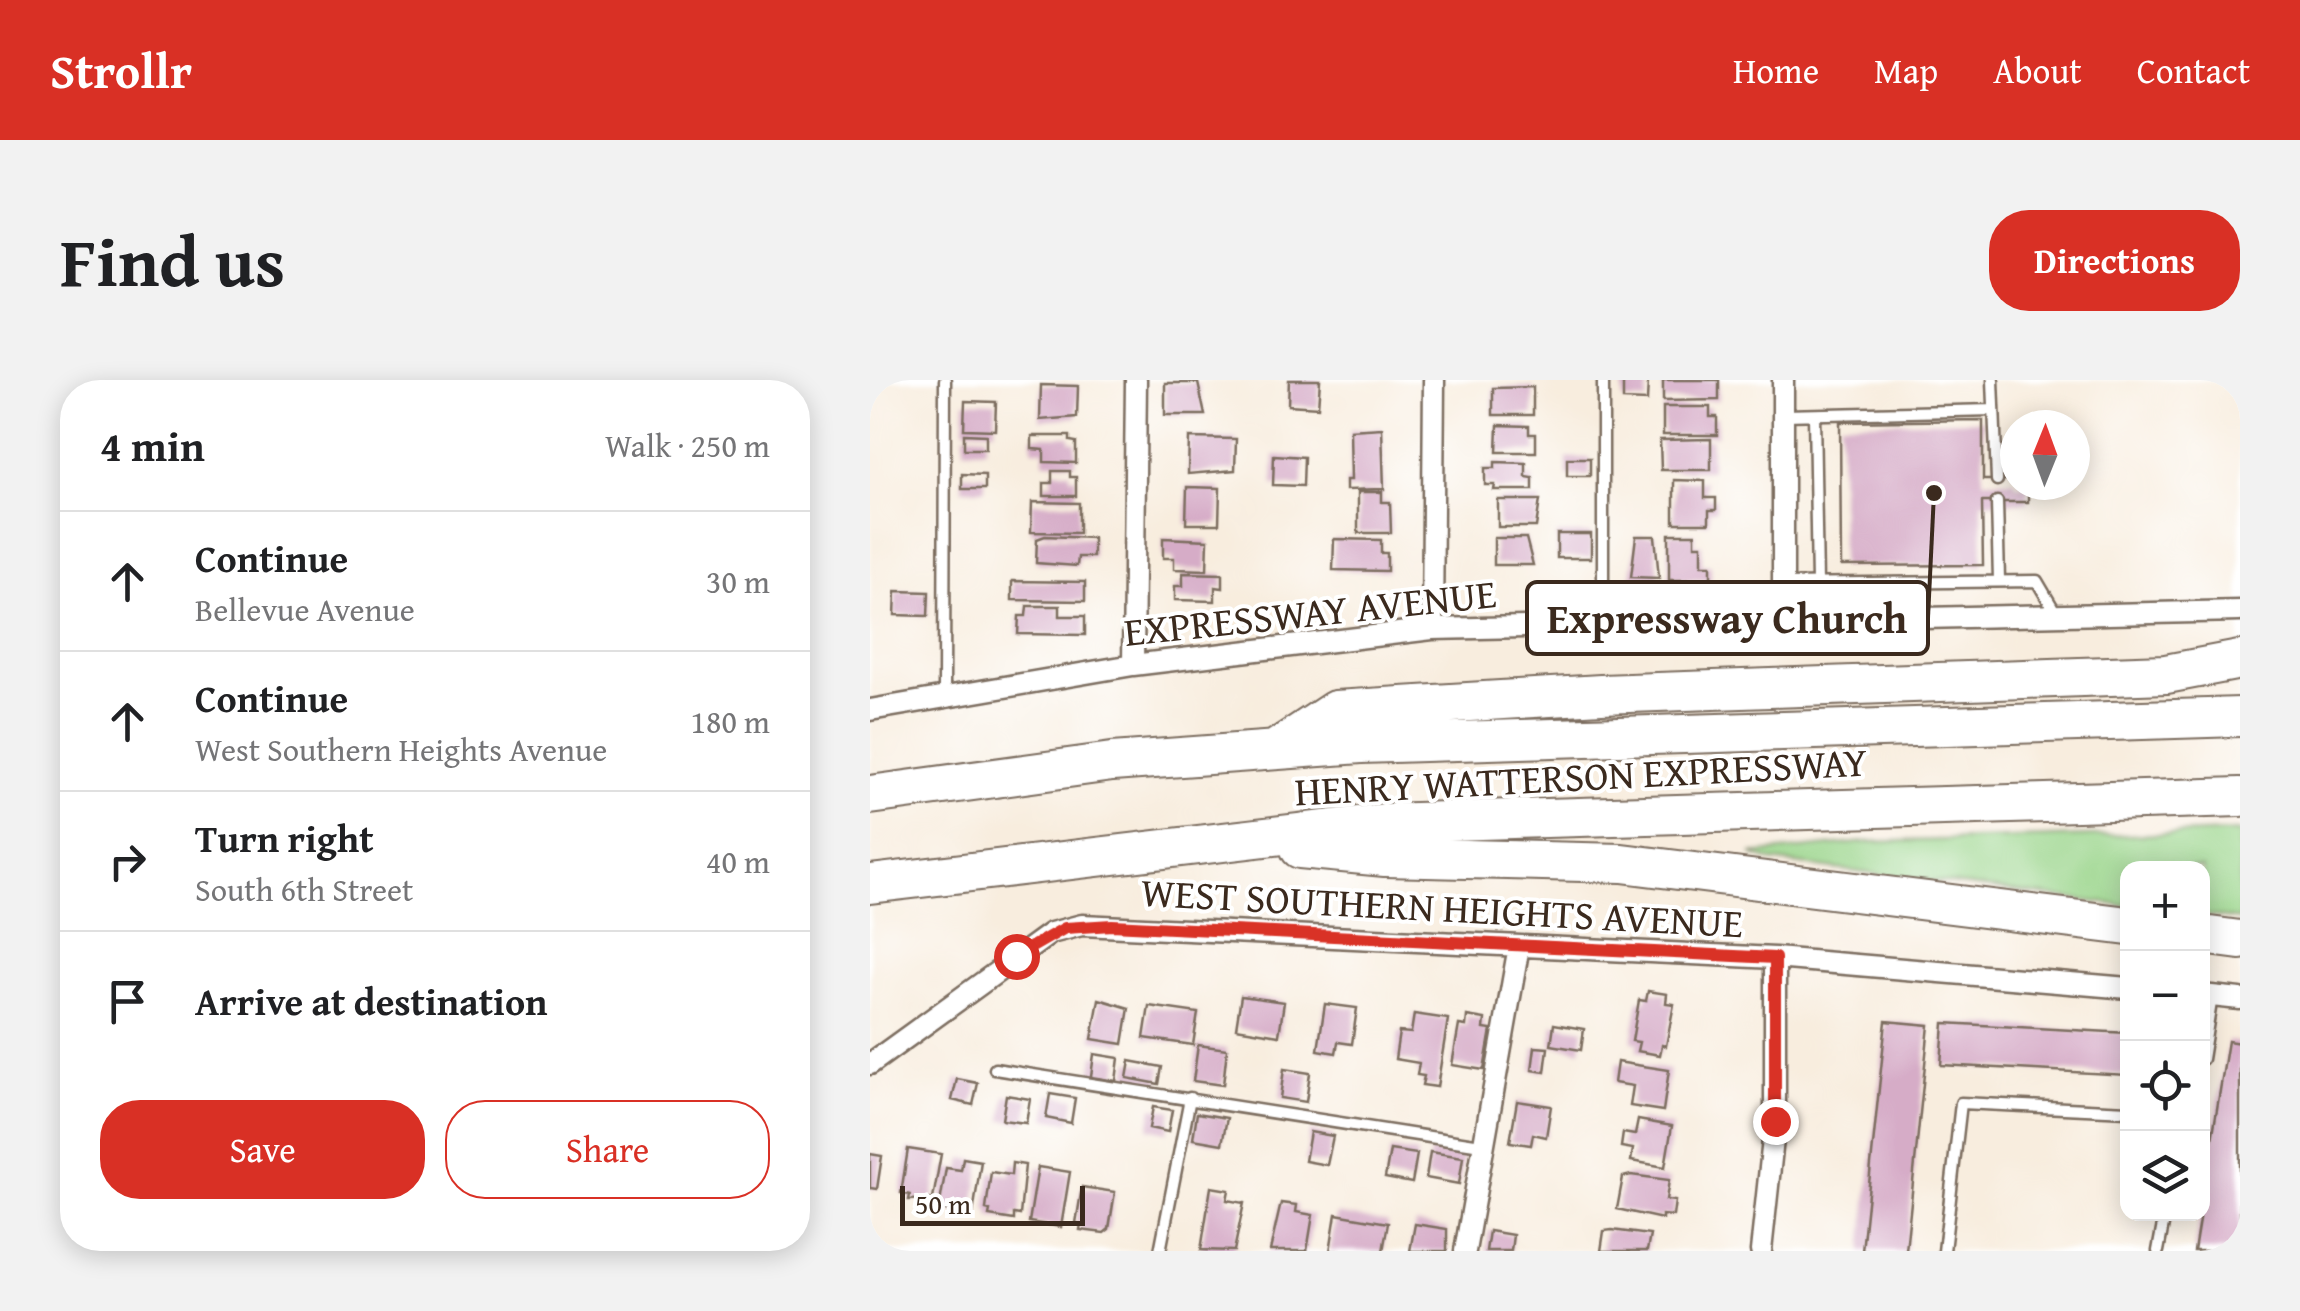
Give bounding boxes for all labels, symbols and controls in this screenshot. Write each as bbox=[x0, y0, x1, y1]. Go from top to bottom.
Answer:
text: Strollr bbox=[50, 35, 192, 106]
text: Home bbox=[1733, 45, 1819, 96]
text: Map bbox=[1874, 45, 1938, 96]
text: About bbox=[1993, 45, 2082, 96]
text: Contact bbox=[2137, 45, 2250, 96]
text: Find us bbox=[60, 209, 285, 312]
button: Directions bbox=[1989, 210, 2240, 311]
north arrow bbox=[2000, 410, 2090, 500]
text: 4 min bbox=[100, 415, 205, 476]
text: Walk · 250 m bbox=[605, 422, 770, 469]
text: Continue bbox=[195, 530, 348, 586]
icon: ahead bbox=[100, 554, 155, 609]
text: 30 m bbox=[706, 558, 770, 605]
street label: EXPRESSWAY AVENUE bbox=[1121, 563, 1499, 661]
callout: Expressway Church bbox=[1527, 582, 1928, 654]
text: Bellevue Avenue bbox=[195, 586, 415, 633]
text: Expressway Church bbox=[1547, 587, 1908, 648]
text: Continue bbox=[195, 670, 348, 726]
icon: ahead bbox=[100, 694, 155, 749]
text: 180 m bbox=[691, 698, 770, 745]
text: West Southern Heights Avenue bbox=[195, 726, 607, 773]
street label: HENRY WATTERSON EXPRESSWAY bbox=[1293, 732, 1869, 820]
text: Turn right bbox=[195, 810, 374, 866]
icon: right bbox=[100, 834, 155, 889]
text: 40 m bbox=[706, 838, 770, 885]
map controls bbox=[2120, 861, 2210, 1221]
button: + bbox=[2120, 861, 2210, 951]
street label: WEST SOUTHERN HEIGHTS AVENUE bbox=[1140, 862, 1744, 952]
text: South 6th Street bbox=[195, 866, 413, 913]
route start bbox=[994, 934, 1040, 980]
button: − bbox=[2120, 951, 2210, 1041]
text: Arrive at destination bbox=[195, 973, 548, 1029]
icon: arrive bbox=[100, 974, 155, 1029]
button: locate bbox=[2120, 1041, 2210, 1131]
route end bbox=[1753, 1099, 1799, 1145]
button: Save bbox=[100, 1100, 425, 1199]
button: Share bbox=[445, 1100, 770, 1199]
button: layers bbox=[2120, 1131, 2210, 1221]
scale bar bbox=[900, 1181, 1085, 1226]
text: 50 m bbox=[915, 1183, 971, 1224]

